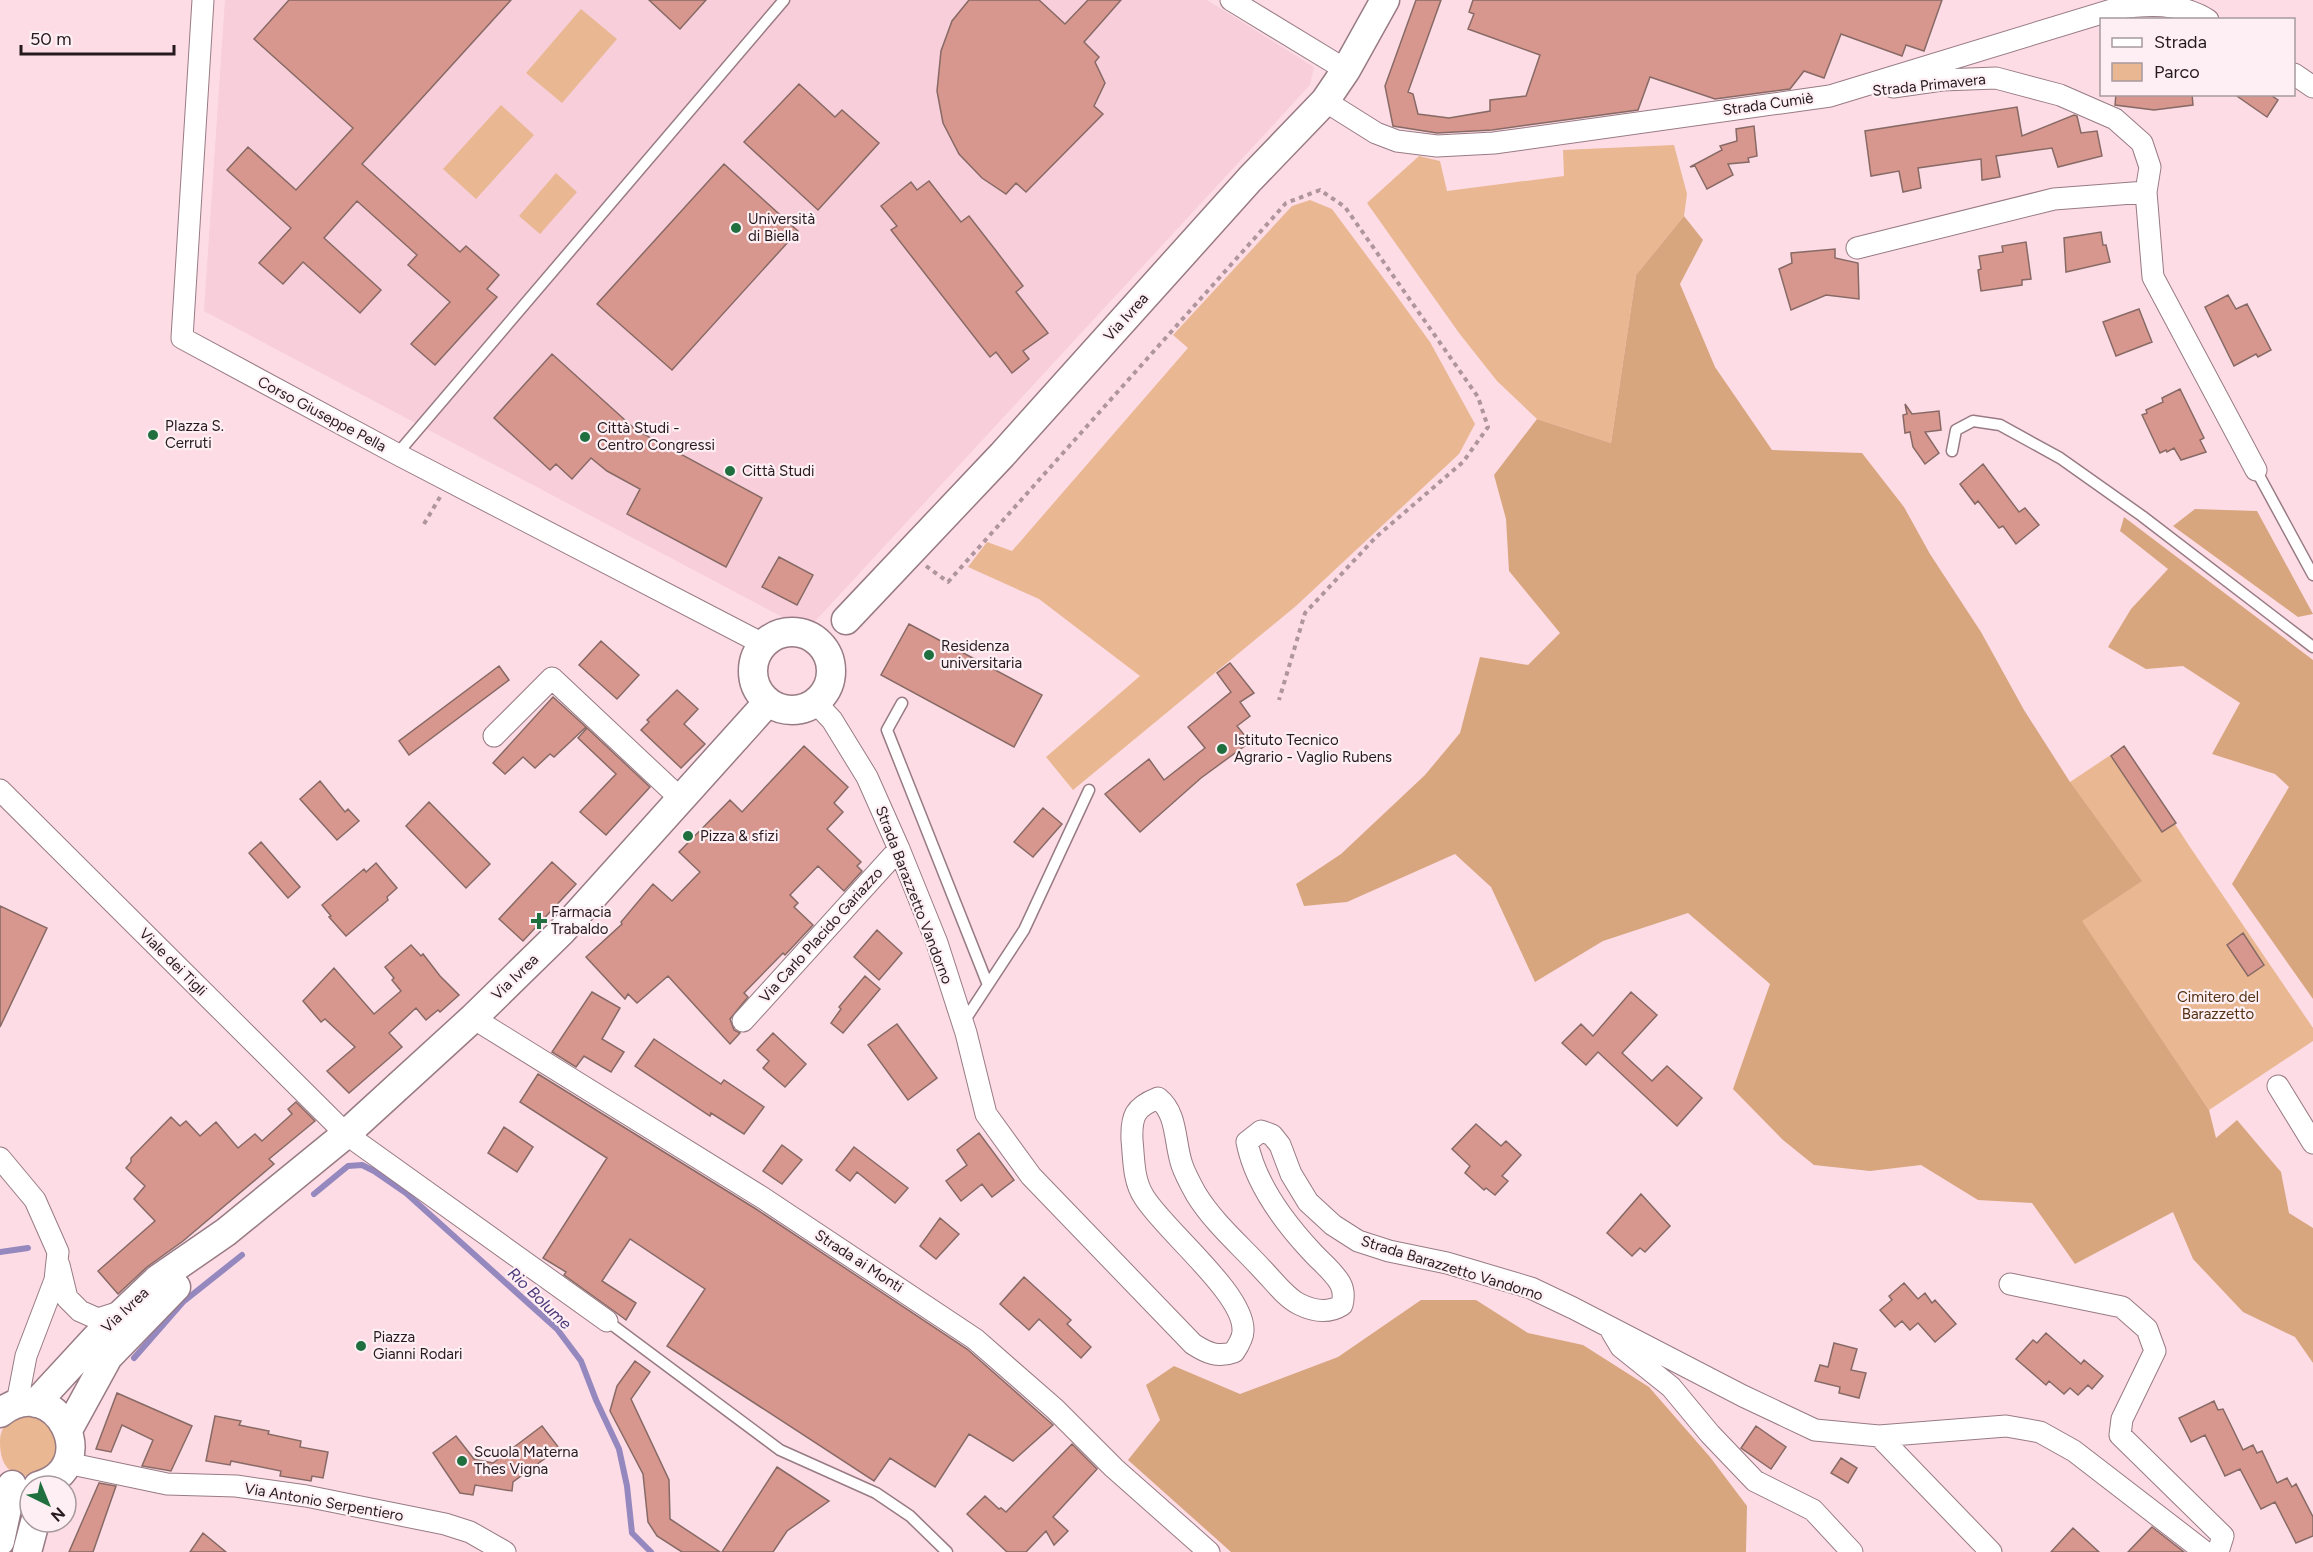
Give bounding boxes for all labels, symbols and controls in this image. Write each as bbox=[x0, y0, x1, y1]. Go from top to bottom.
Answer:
scale bar bbox=[21, 18, 174, 56]
legend bbox=[2100, 18, 2295, 96]
text: 50 m bbox=[30, 28, 72, 50]
text: Strada bbox=[2154, 31, 2207, 53]
text: Parco bbox=[2154, 61, 2200, 83]
street label: Strada Primavera bbox=[1871, 70, 1987, 100]
street label: Strada Cumiè bbox=[1721, 89, 1815, 119]
place label: Università di Biella bbox=[748, 210, 815, 245]
marker: Università di Biella bbox=[729, 221, 743, 235]
street label: Via Ivrea bbox=[1100, 289, 1152, 345]
street label: Corso Giuseppe Pella bbox=[255, 372, 389, 456]
place label: PIazza S. Cerruti bbox=[165, 417, 224, 452]
place label: Città Studi - Centro Congressi bbox=[597, 419, 715, 454]
marker: PIazza S. Cerruti bbox=[146, 428, 160, 442]
marker: Città Studi - Centro Congressi bbox=[578, 430, 592, 444]
place label: Città Studi bbox=[742, 462, 814, 480]
marker: Città Studi bbox=[723, 464, 737, 478]
place label: Residenza universitaria bbox=[941, 637, 1022, 672]
marker: Residenza universitaria bbox=[922, 648, 936, 662]
place label: Istituto Tecnico Agrario - Vaglio Rubens bbox=[1234, 731, 1392, 766]
marker: Istituto Tecnico Agrario - Vaglio Rubens bbox=[1215, 742, 1229, 756]
street label: Strada Barazzetto Vandorno bbox=[872, 803, 956, 987]
place label: Pizza & sfizi bbox=[700, 827, 778, 845]
marker: Pizza & sfizi bbox=[681, 829, 695, 843]
street label: Via Carlo Placido Gariazzo bbox=[756, 864, 887, 1006]
place label: Farmacia Trabaldo bbox=[551, 903, 611, 938]
marker: Farmacia Trabaldo bbox=[532, 914, 546, 928]
street label: Viale dei Tigli bbox=[135, 924, 211, 1000]
street label: Via Ivrea bbox=[488, 950, 542, 1004]
park label: Cimitero del Barazzetto bbox=[2177, 988, 2259, 1023]
street label: Strada ai Monti bbox=[812, 1226, 906, 1296]
street label: Strada Barazzetto Vandorno bbox=[1359, 1232, 1545, 1304]
water label: Rio Bolume bbox=[504, 1263, 576, 1333]
street label: Via Ivrea bbox=[98, 1284, 152, 1336]
place label: Piazza Gianni Rodari bbox=[373, 1328, 463, 1363]
marker: Piazza Gianni Rodari bbox=[354, 1339, 368, 1353]
place label: Scuola Materna Thes Vigna bbox=[474, 1443, 578, 1478]
marker: Scuola Materna Thes Vigna bbox=[455, 1454, 469, 1468]
north arrow bbox=[18, 1474, 78, 1534]
street label: Via Antonio Serpentiero bbox=[243, 1479, 405, 1525]
text: N bbox=[47, 1503, 69, 1526]

